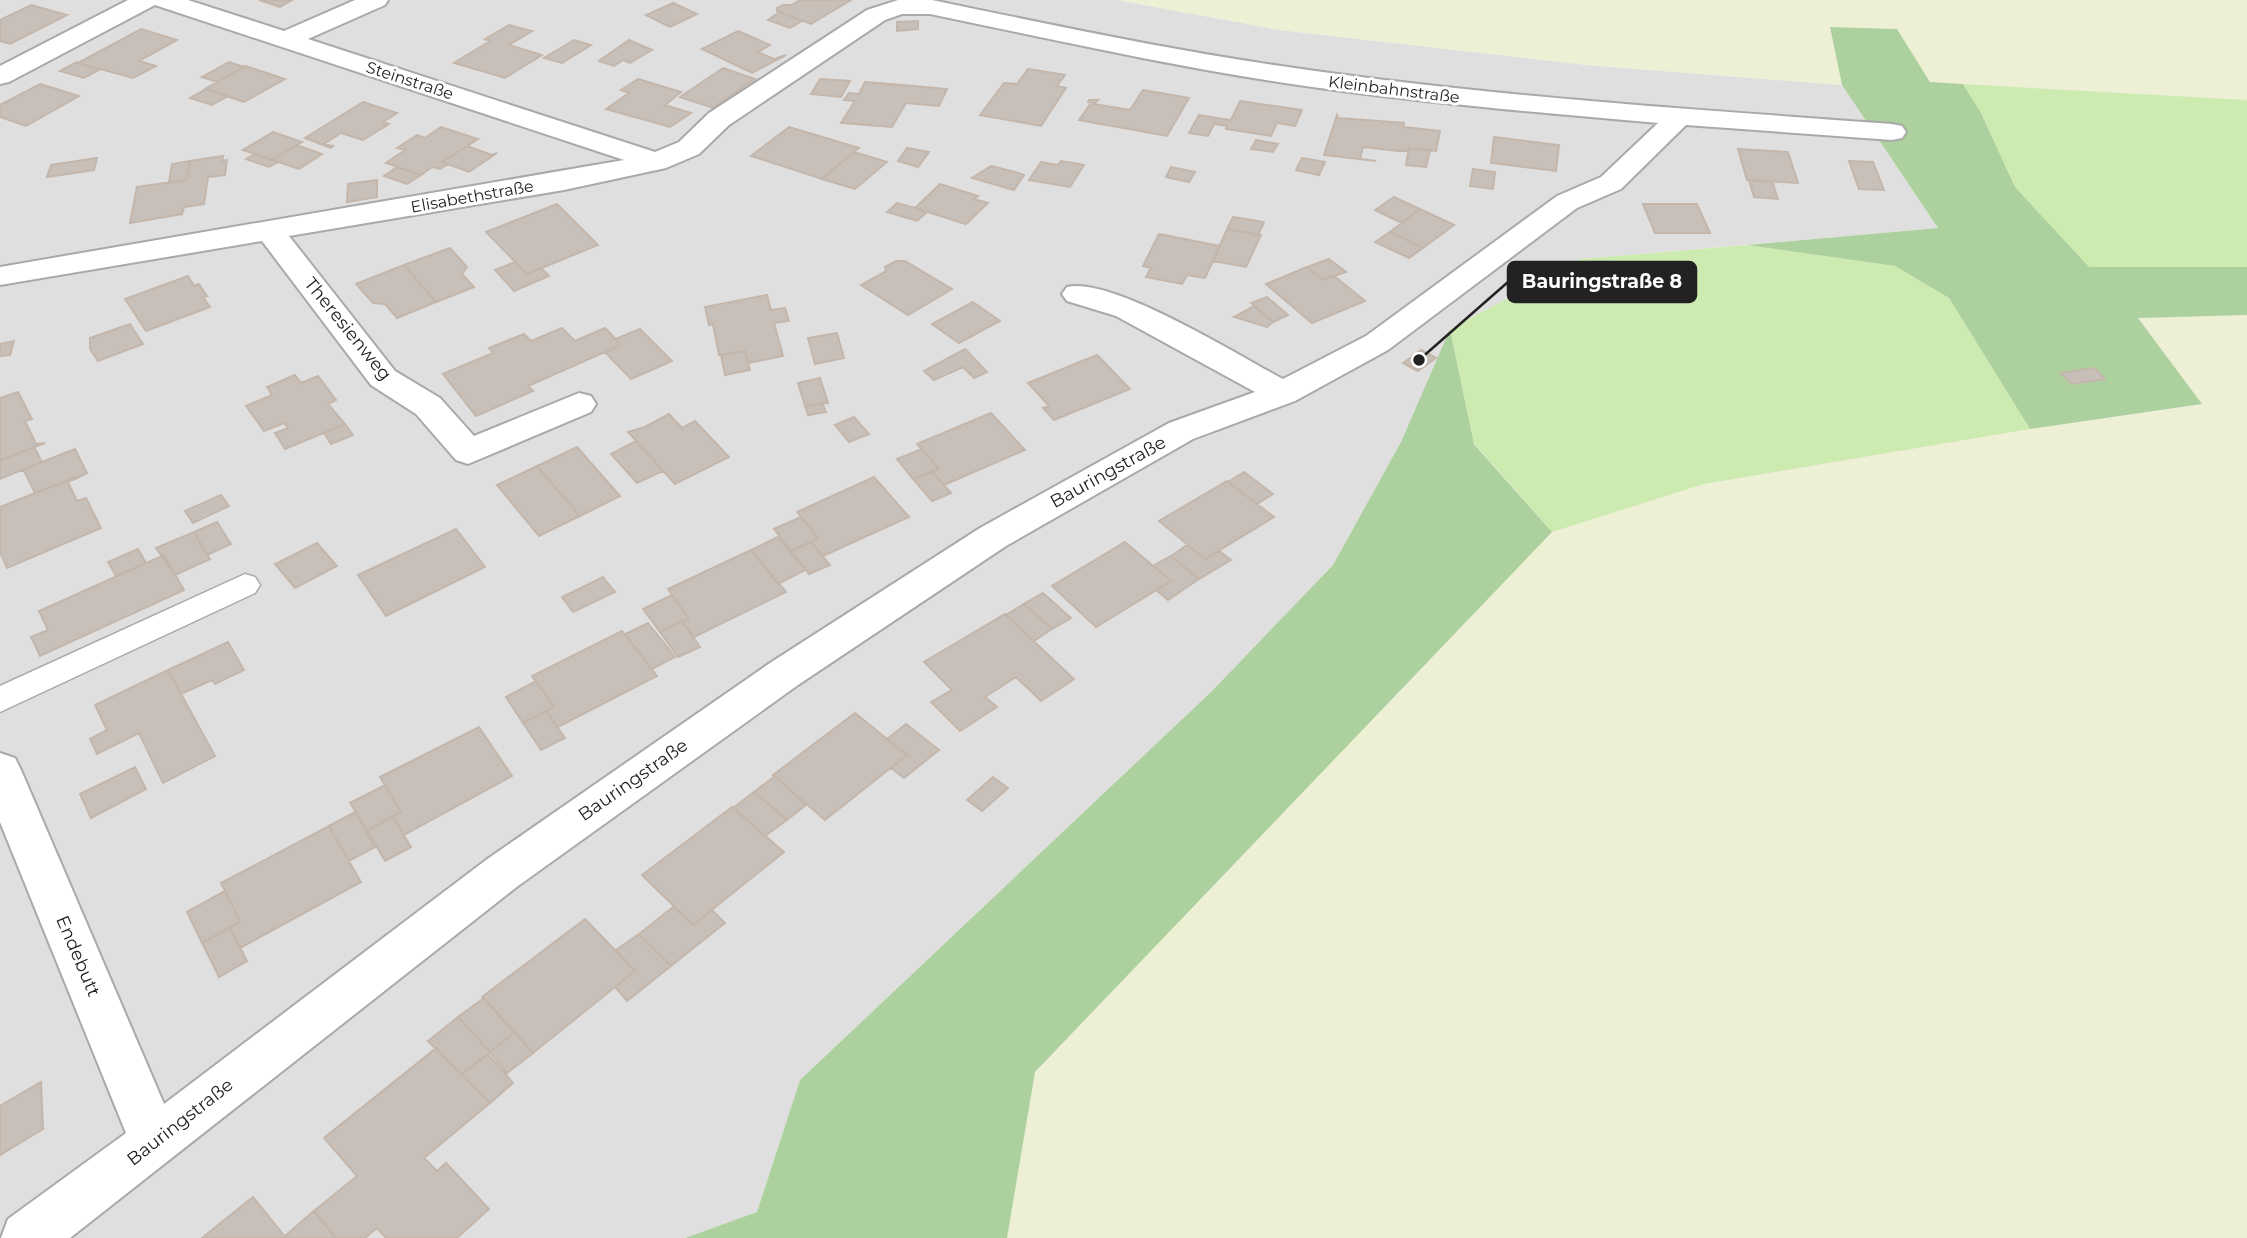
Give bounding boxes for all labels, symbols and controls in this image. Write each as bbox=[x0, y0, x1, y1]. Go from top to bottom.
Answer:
street label: Steinstraße bbox=[364, 57, 456, 104]
street label: Kleinbahnstraße bbox=[1327, 72, 1461, 107]
street label: Elisabethstraße bbox=[409, 176, 535, 217]
callout: Bauringstraße 8 bbox=[1508, 262, 1696, 302]
text: Bauringstraße 8 bbox=[1522, 270, 1682, 293]
street label: Theresienweg bbox=[300, 273, 396, 385]
street label: Bauringstraße bbox=[1046, 431, 1170, 513]
street label: Bauringstraße bbox=[574, 734, 692, 826]
street label: Endebutt bbox=[51, 912, 105, 1000]
street label: Bauringstraße bbox=[122, 1074, 238, 1170]

